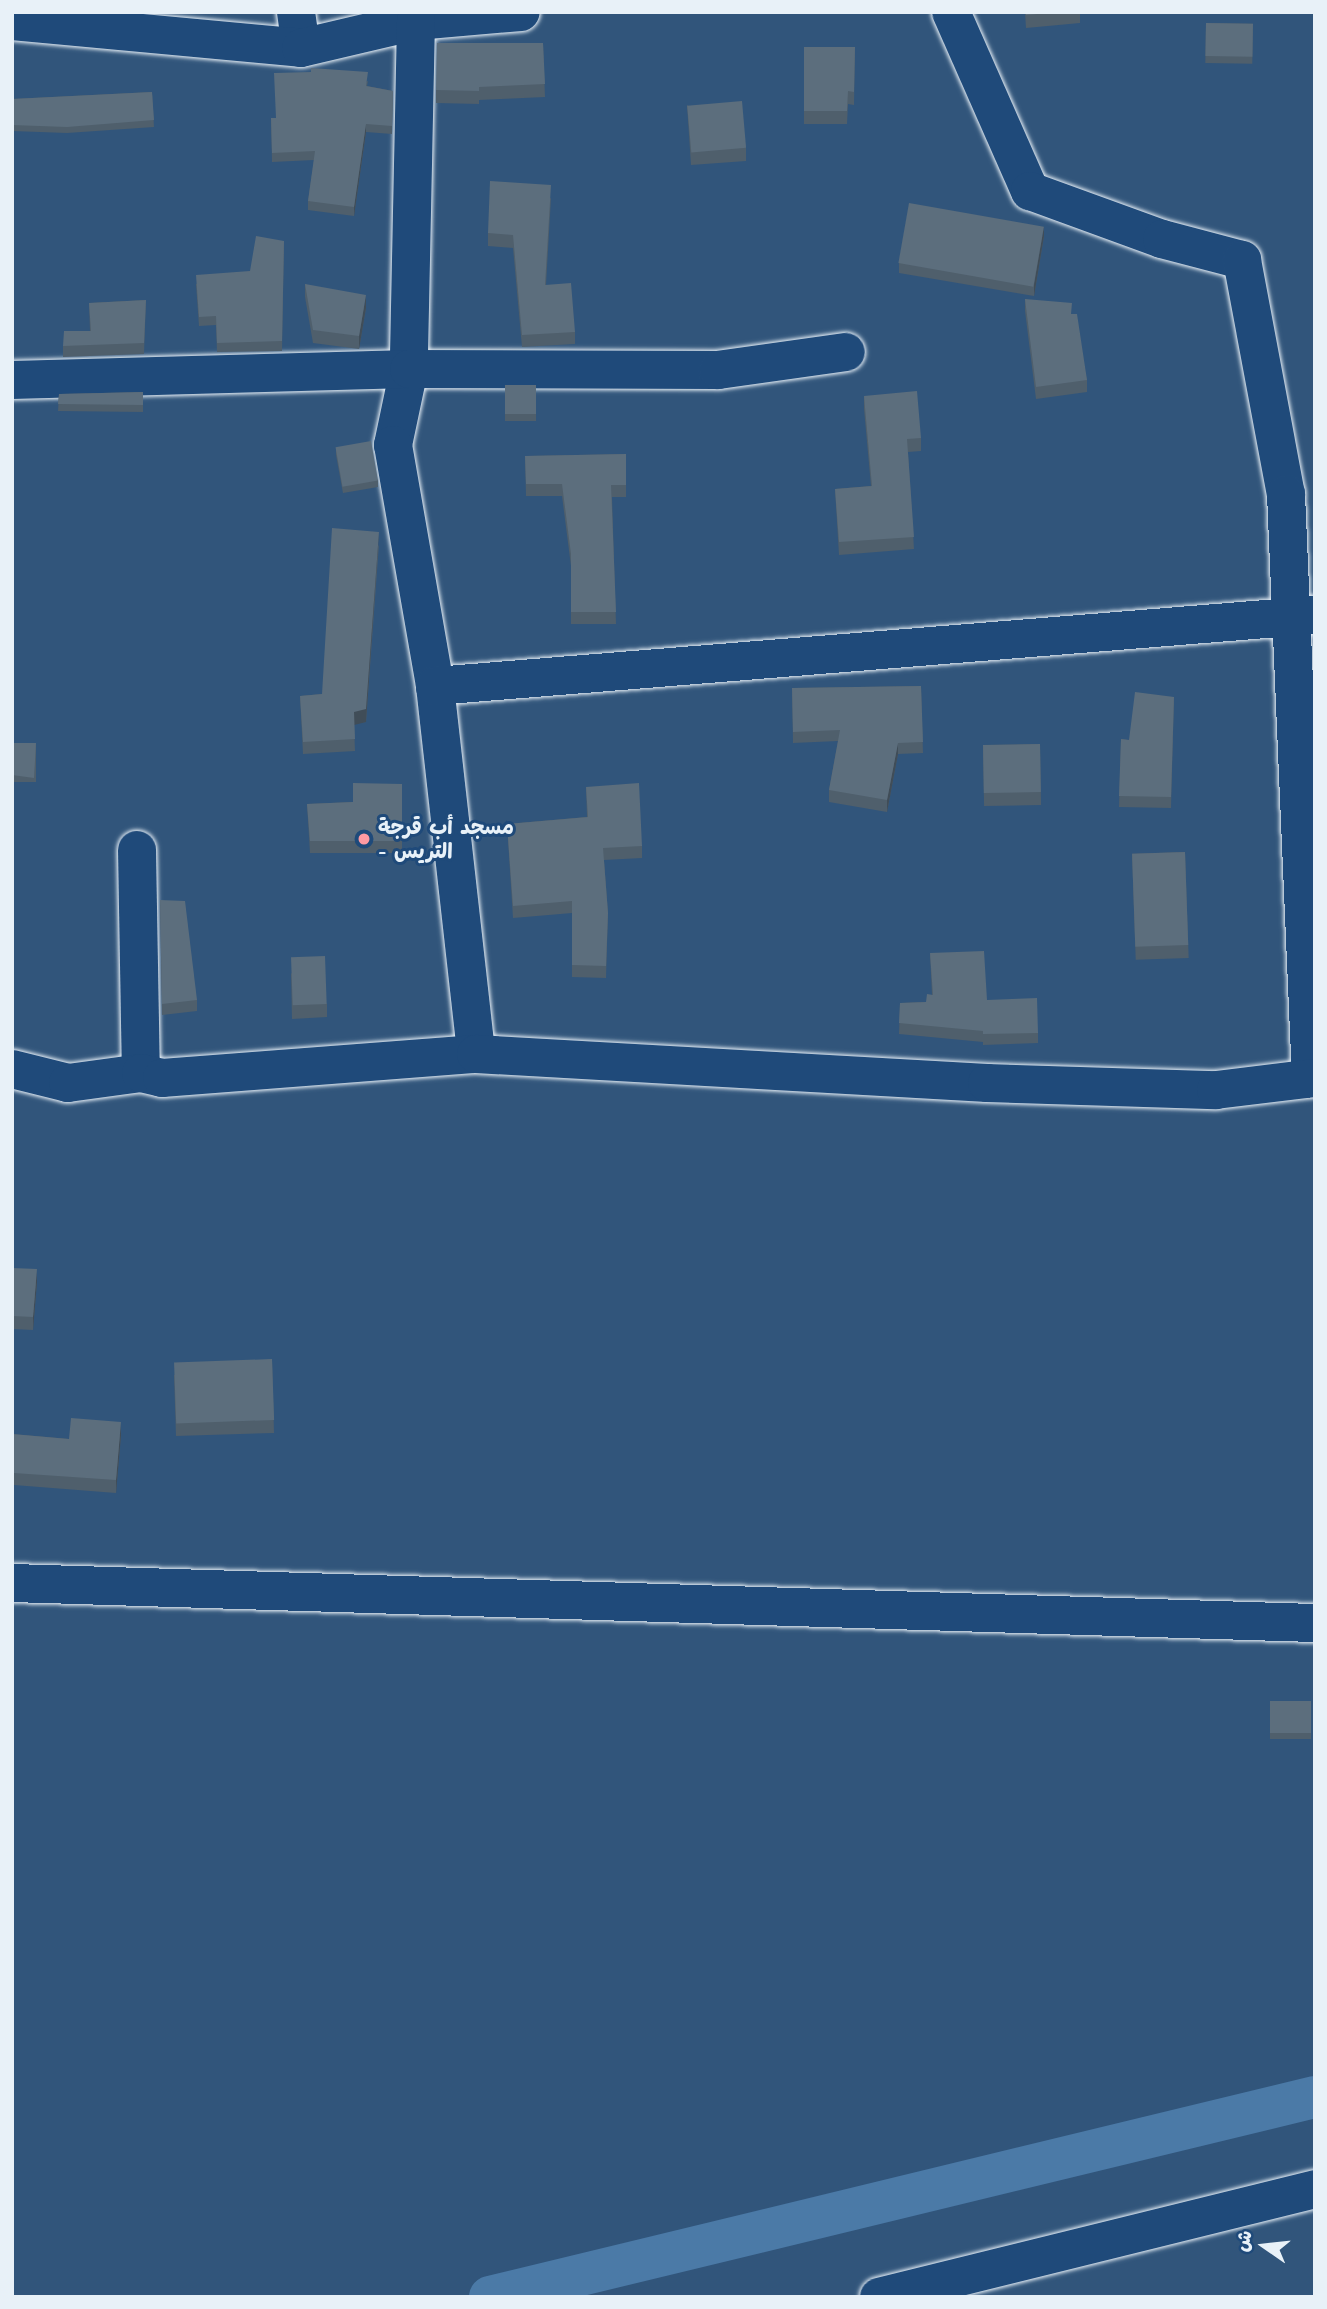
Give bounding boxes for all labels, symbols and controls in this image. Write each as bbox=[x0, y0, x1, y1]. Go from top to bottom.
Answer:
place label: مسجد أب قرجة - التريس bbox=[378, 814, 514, 864]
marker: مسجد أب قرجة - التريس bbox=[356, 831, 372, 847]
north arrow bbox=[1229, 2211, 1299, 2281]
text: ش bbox=[1230, 2228, 1257, 2254]

